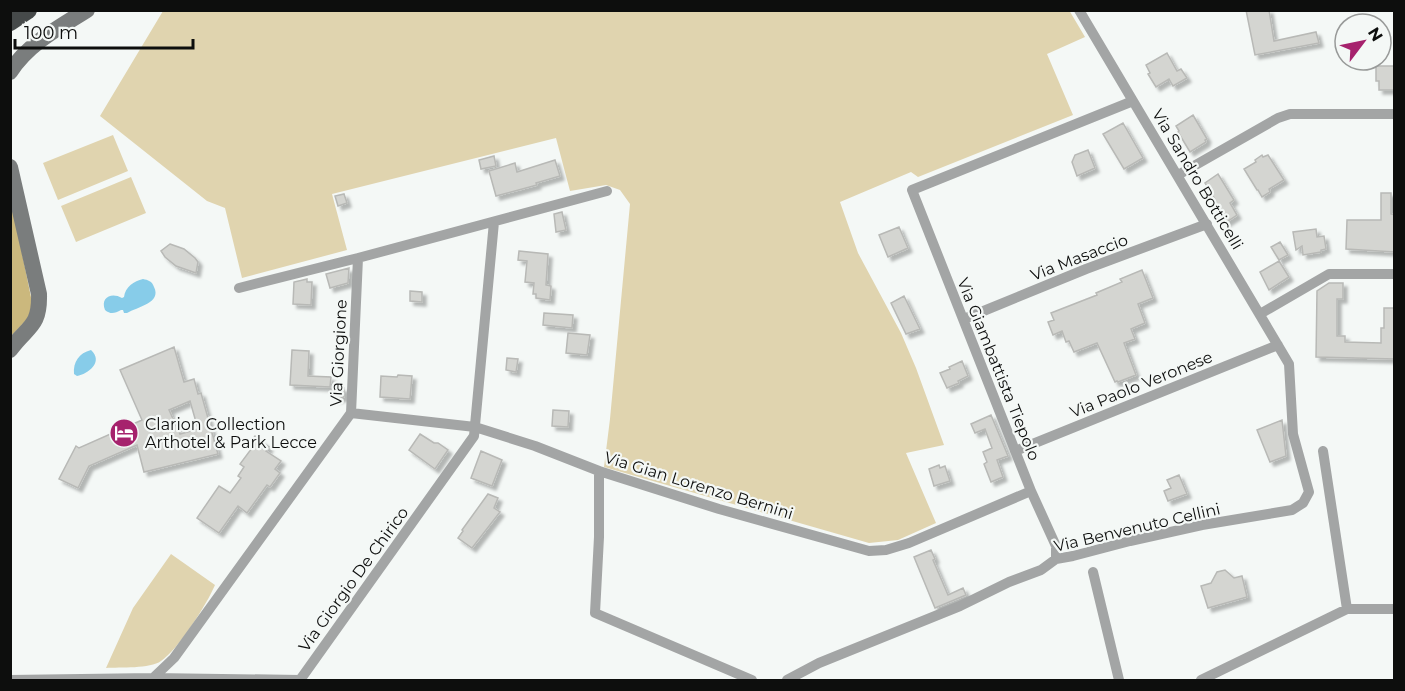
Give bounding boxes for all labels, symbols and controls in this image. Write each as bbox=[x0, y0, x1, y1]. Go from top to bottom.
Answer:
scale bar bbox=[15, 12, 194, 50]
north arrow bbox=[1333, 12, 1393, 72]
text: 100 m bbox=[24, 22, 78, 44]
text: N bbox=[1364, 24, 1387, 45]
street label: Via Sandro Botticelli bbox=[1148, 105, 1247, 253]
street label: Via Masaccio bbox=[1028, 230, 1131, 285]
street label: Via Giambattista Tiepolo bbox=[953, 275, 1044, 463]
street label: Via Giorgione bbox=[326, 299, 351, 407]
street label: Via Paolo Veronese bbox=[1067, 347, 1215, 422]
place label: Clarion Collection Arthotel & Park Lecce bbox=[145, 415, 317, 452]
hotel icon: Clarion Collection Arthotel & Park Lecce bbox=[108, 417, 140, 449]
street label: Via Gian Lorenzo Bernini bbox=[602, 448, 796, 523]
street label: Via Benvenuto Cellini bbox=[1052, 499, 1222, 556]
street label: Via Giorgio De Chirico bbox=[295, 503, 412, 655]

